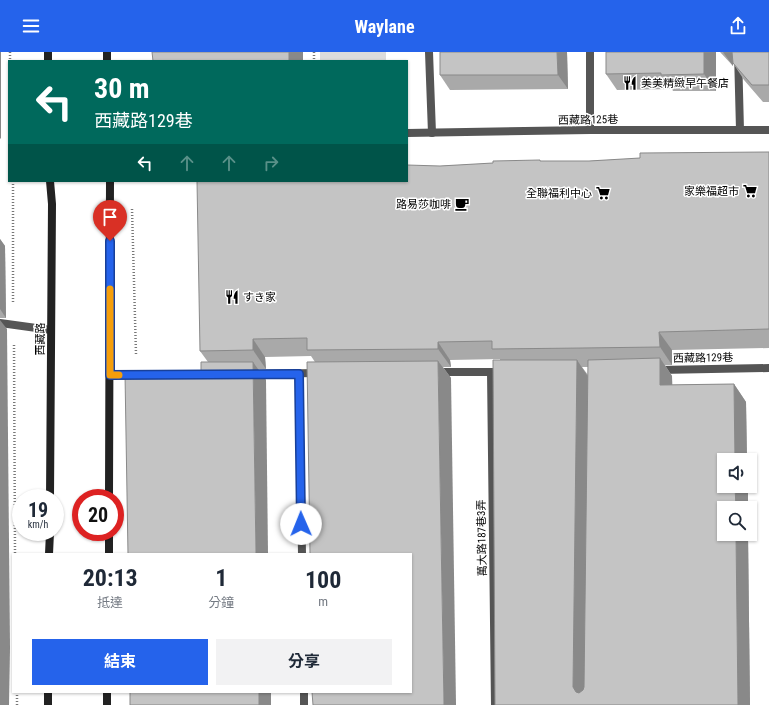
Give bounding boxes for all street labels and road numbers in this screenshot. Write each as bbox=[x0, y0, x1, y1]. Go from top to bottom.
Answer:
street label: 西藏路125巷 bbox=[558, 113, 618, 127]
street label: 西藏路 bbox=[34, 323, 47, 356]
street label: 西藏路129巷 bbox=[673, 351, 733, 365]
street label: 萬大路187巷3弄 bbox=[475, 500, 489, 576]

